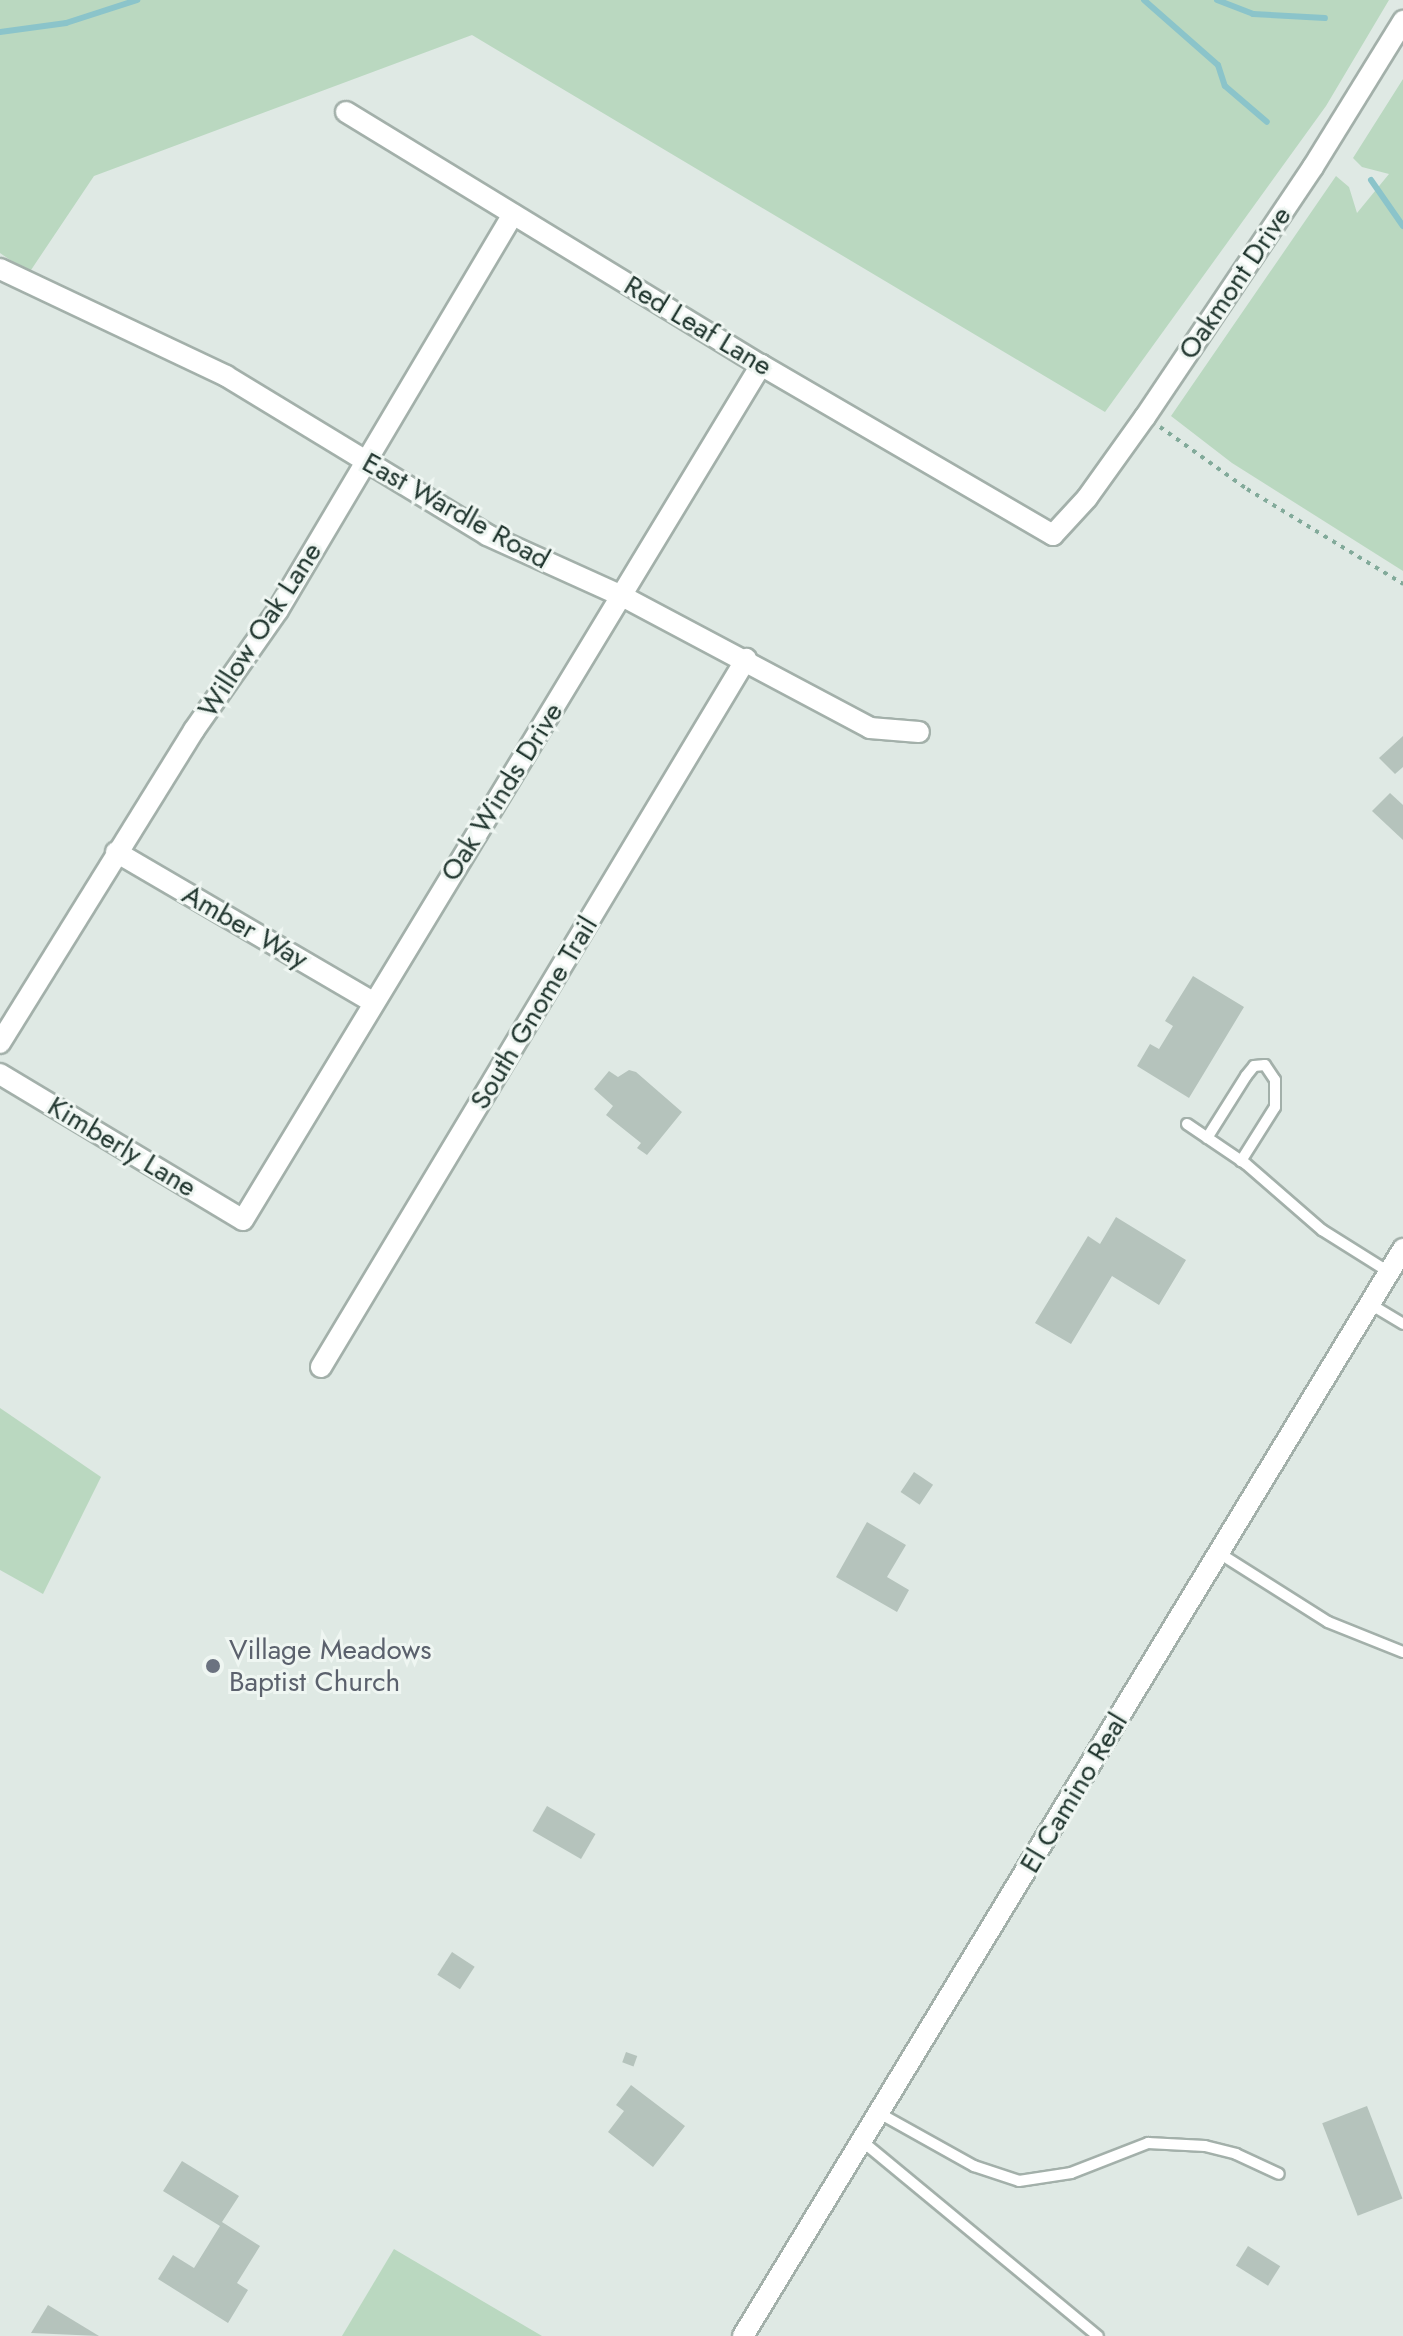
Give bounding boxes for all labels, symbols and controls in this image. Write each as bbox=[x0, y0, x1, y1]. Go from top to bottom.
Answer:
street label: Oakmont Drive bbox=[1172, 200, 1298, 366]
street label: Red Leaf Lane bbox=[618, 269, 778, 383]
street label: East Wardle Road bbox=[357, 446, 555, 576]
street label: Willow Oak Lane bbox=[191, 536, 329, 724]
street label: Oak Winds Drive bbox=[434, 697, 570, 887]
street label: Amber Way bbox=[176, 878, 314, 976]
street label: South Gnome Trail bbox=[463, 910, 605, 1116]
street label: Kimberly Lane bbox=[42, 1090, 202, 1204]
place label: Village Meadows Baptist Church bbox=[229, 1633, 432, 1699]
marker: Village Meadows Baptist Church bbox=[204, 1657, 222, 1675]
street label: El Camino Real bbox=[1013, 1707, 1135, 1879]

